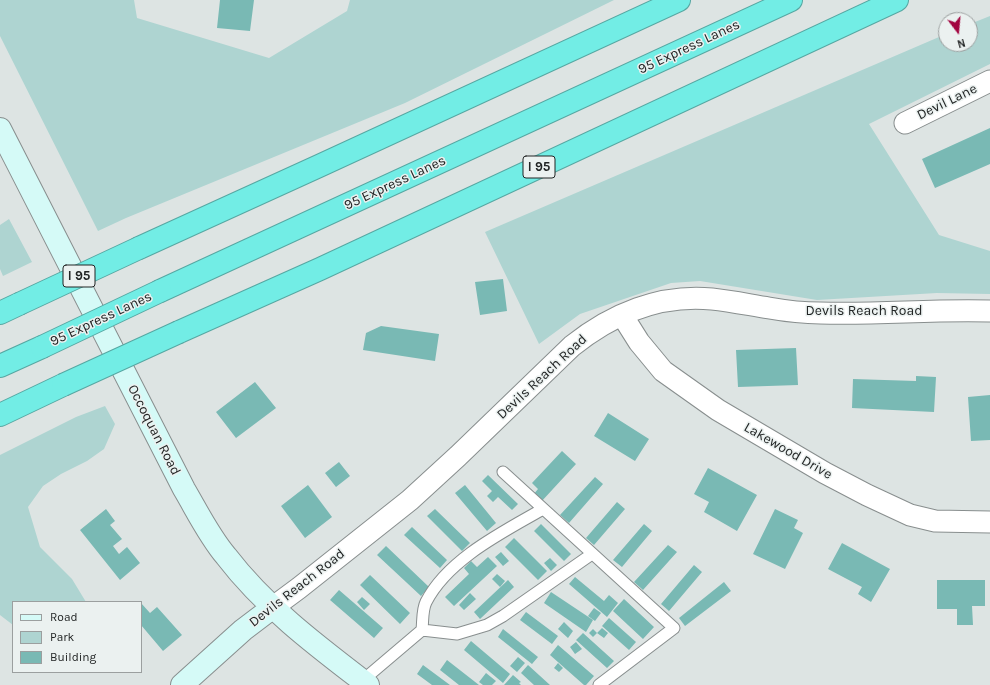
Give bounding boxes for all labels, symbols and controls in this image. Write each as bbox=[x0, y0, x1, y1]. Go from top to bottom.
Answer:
north arrow bbox=[938, 12, 978, 52]
street label: 95 Express Lanes bbox=[636, 16, 742, 78]
text: N bbox=[956, 36, 967, 50]
street label: Devil Lane bbox=[914, 80, 980, 124]
street label: 95 Express Lanes bbox=[342, 152, 448, 214]
road number: I 95 bbox=[523, 156, 555, 178]
road number: I 95 bbox=[63, 265, 95, 287]
street label: 95 Express Lanes bbox=[48, 288, 154, 350]
street label: Devils Reach Road bbox=[806, 303, 922, 319]
street label: Devils Reach Road bbox=[494, 331, 590, 423]
street label: Occoquan Road bbox=[124, 382, 184, 478]
street label: Lakewood Drive bbox=[741, 419, 835, 483]
street label: Devils Reach Road bbox=[246, 545, 348, 631]
legend bbox=[12, 601, 142, 673]
text: Road bbox=[50, 610, 78, 624]
text: Park bbox=[50, 630, 74, 644]
text: Building bbox=[50, 650, 96, 664]

